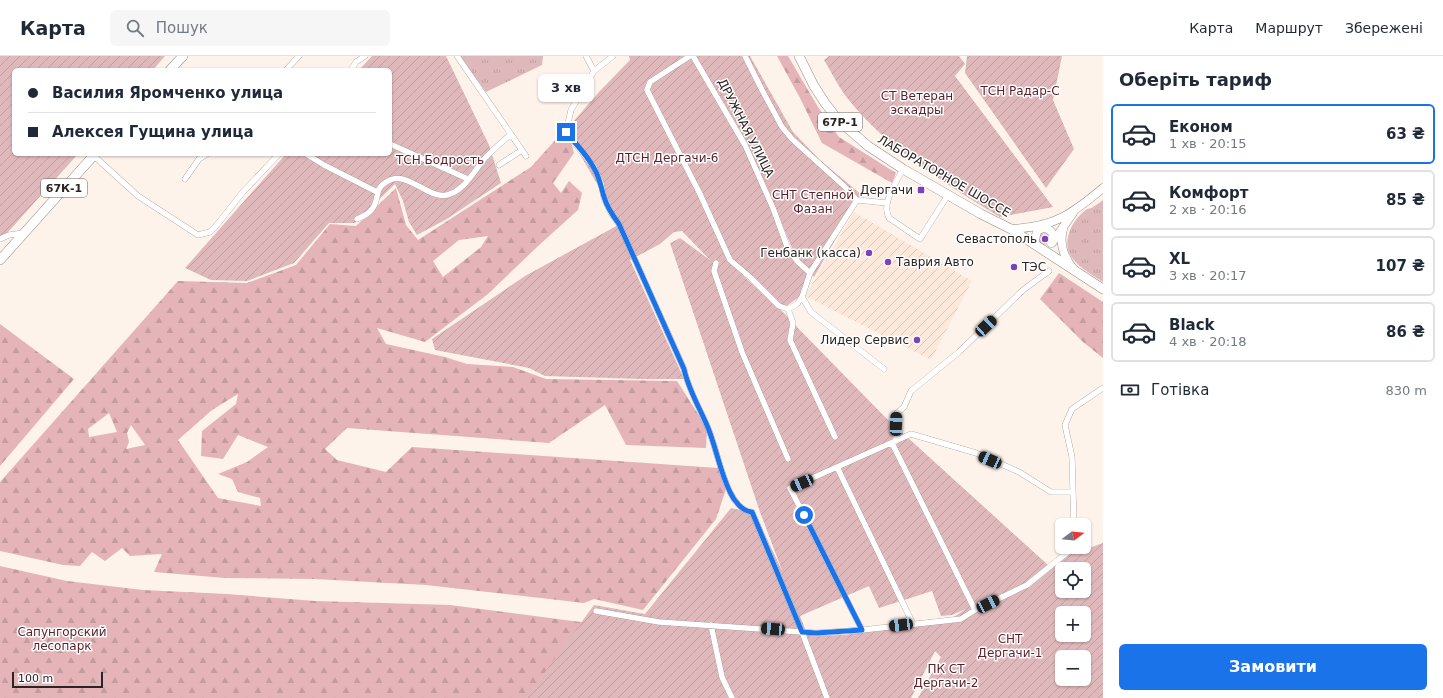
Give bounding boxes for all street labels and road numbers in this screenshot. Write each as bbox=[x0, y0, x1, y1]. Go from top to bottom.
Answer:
street label: ДРУЖНАЯ УЛИЦА bbox=[715, 76, 777, 180]
road number: 67Р-1 bbox=[818, 113, 862, 131]
street label: ЛАБОРАТОРНОЕ ШОССЕ bbox=[875, 132, 1013, 220]
road number: 67К-1 bbox=[41, 179, 87, 197]

